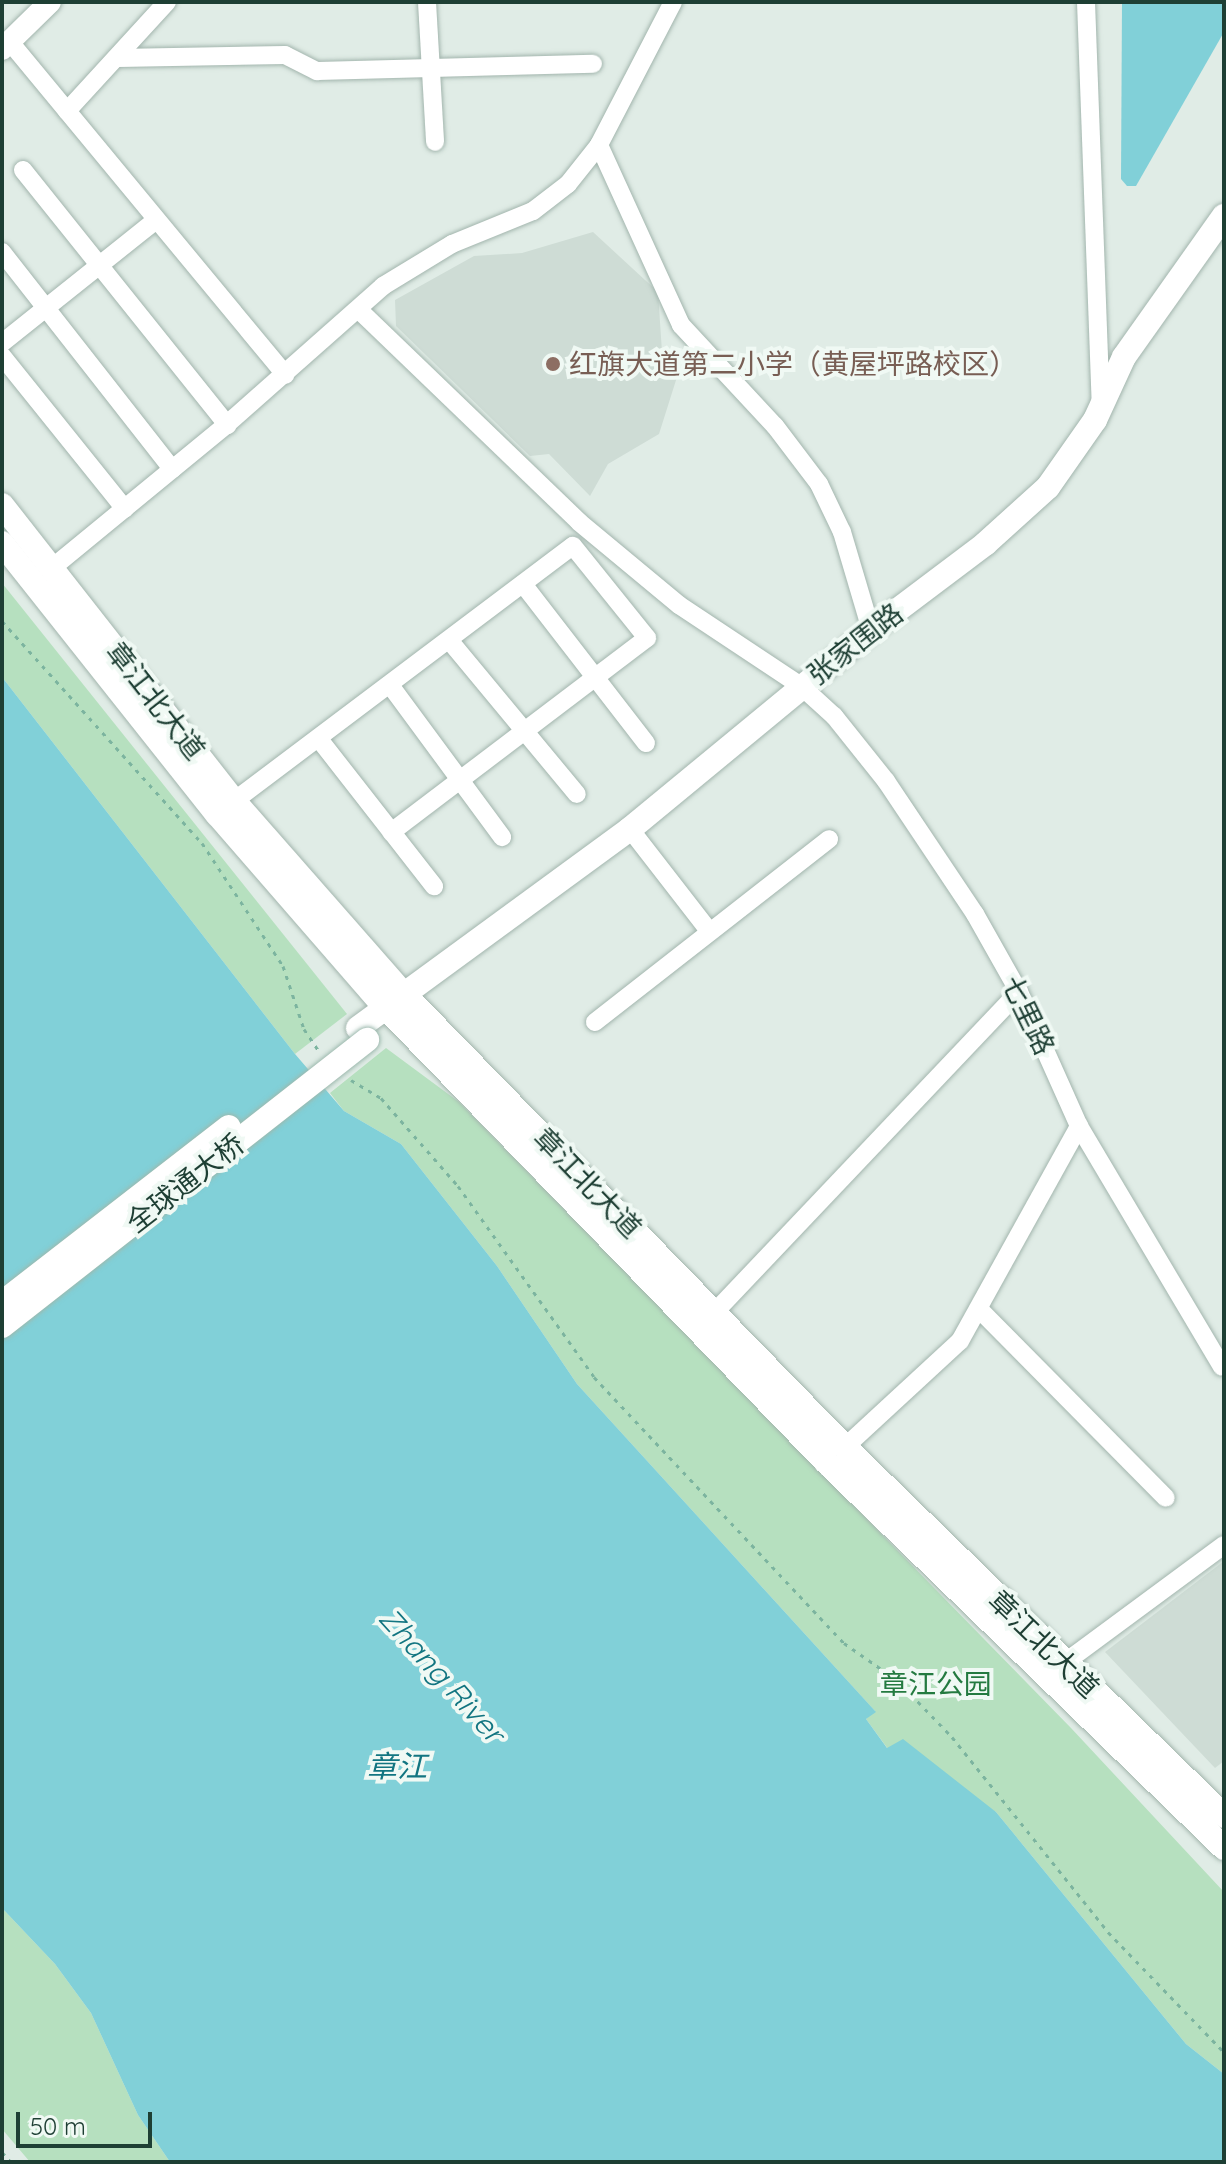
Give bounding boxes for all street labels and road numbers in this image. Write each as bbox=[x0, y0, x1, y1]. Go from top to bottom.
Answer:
street label: 张家围路 bbox=[801, 596, 909, 692]
street label: 章江北大道 bbox=[100, 635, 212, 767]
street label: 七里路 bbox=[994, 970, 1062, 1060]
street label: 章江北大道 bbox=[527, 1121, 649, 1245]
street label: 全球通大桥 bbox=[119, 1127, 251, 1239]
street label: 章江北大道 bbox=[982, 1583, 1106, 1705]

